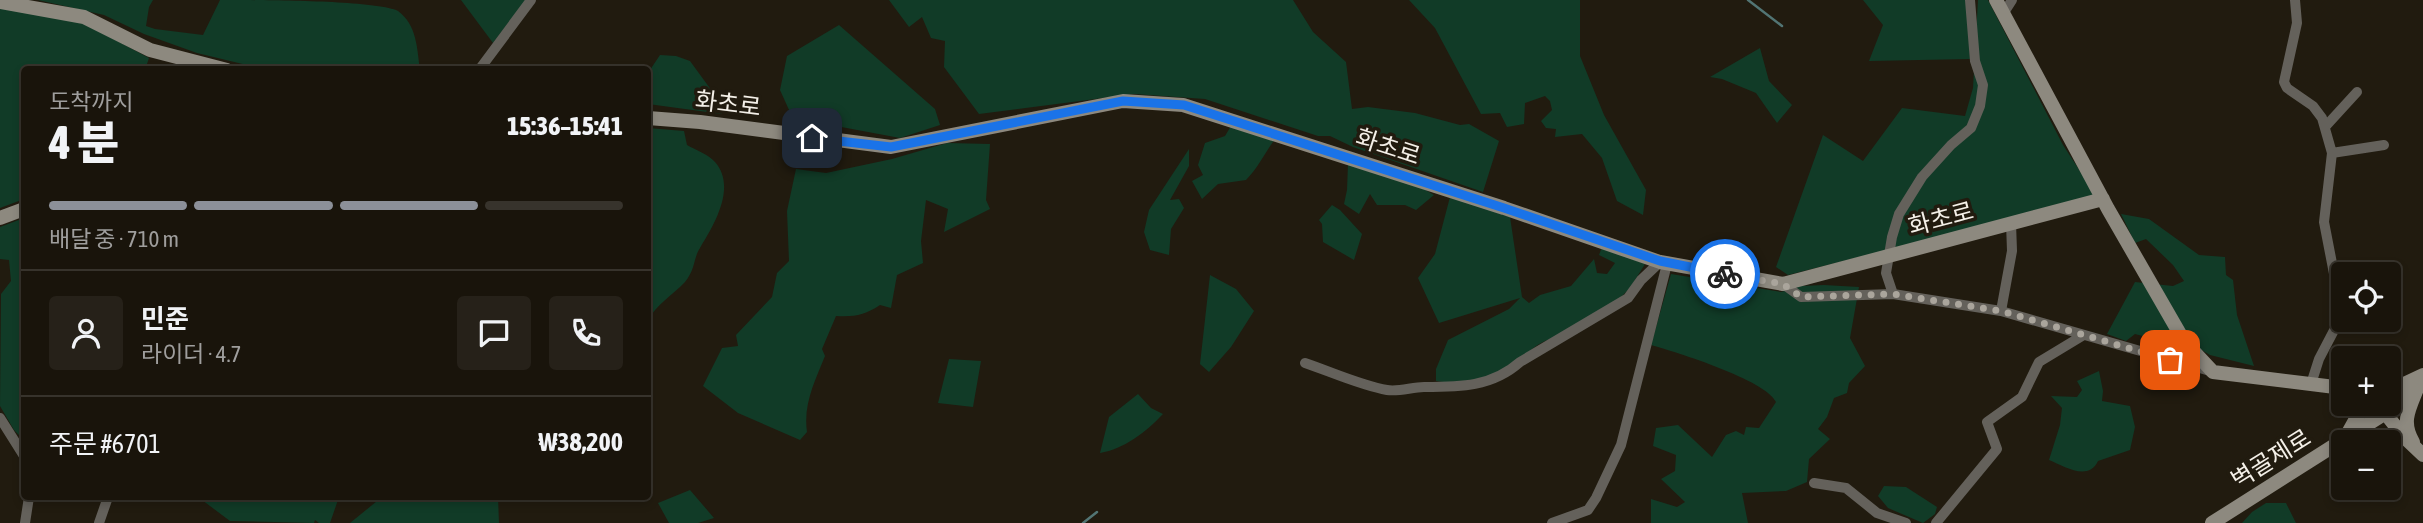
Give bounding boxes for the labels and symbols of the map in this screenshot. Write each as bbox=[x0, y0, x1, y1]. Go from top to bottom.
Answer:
street label: 화초로 bbox=[694, 86, 763, 121]
pin bbox=[782, 108, 842, 168]
street label: 화초로 bbox=[1352, 123, 1424, 170]
street label: 화초로 bbox=[1905, 197, 1976, 240]
courier bbox=[1690, 239, 1760, 309]
pin bbox=[2140, 330, 2200, 390]
street label: 벽골제로 bbox=[2226, 424, 2315, 493]

